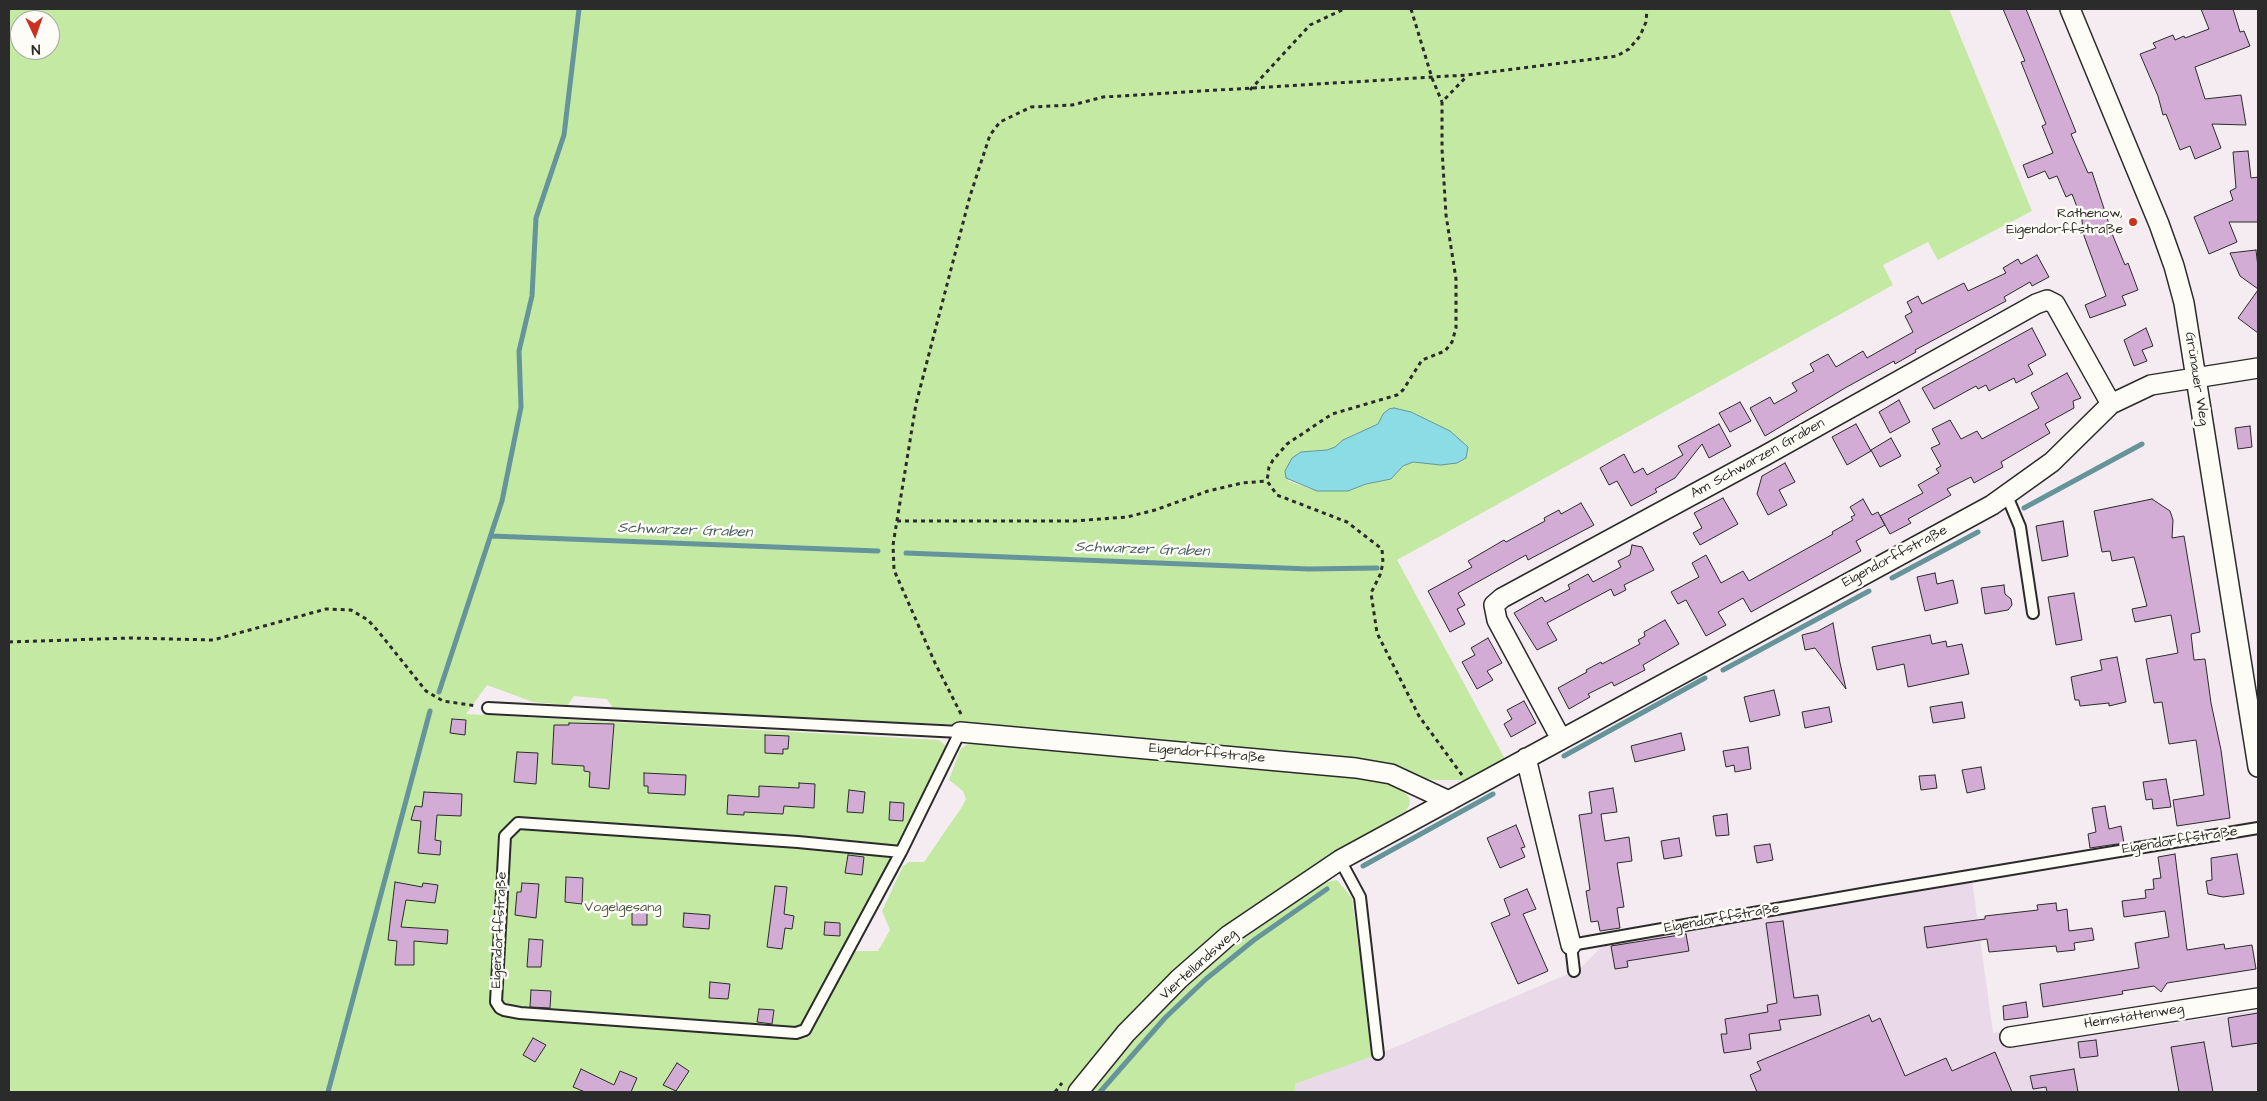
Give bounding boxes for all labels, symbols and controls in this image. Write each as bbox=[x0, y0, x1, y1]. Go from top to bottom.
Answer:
north arrow bbox=[10, 10, 60, 60]
text: N bbox=[31, 39, 41, 59]
place label: Rathenow, Eigendorffstraße bbox=[2006, 206, 2123, 238]
marker: Rathenow, Eigendorffstraße bbox=[2127, 216, 2139, 228]
street label: Grünauer Weg bbox=[2180, 331, 2212, 427]
street label: Am Schwarzen Graben bbox=[1688, 415, 1828, 503]
water label: Schwarzer Graben bbox=[617, 520, 753, 542]
street label: Eigendorffstraße bbox=[1840, 522, 1950, 592]
water label: Schwarzer Graben bbox=[1074, 539, 1210, 561]
street label: Eigendorffstraße bbox=[1148, 741, 1266, 767]
street label: Eigendorffstraße bbox=[2121, 824, 2239, 858]
street label: Eigendorffstraße bbox=[489, 871, 511, 989]
park label: Vogelgesang bbox=[585, 900, 661, 916]
street label: Eigendorffstraße bbox=[1663, 901, 1781, 937]
street label: Viertellandsweg bbox=[1157, 926, 1241, 1004]
street label: Heimstättenweg bbox=[2083, 1001, 2185, 1033]

